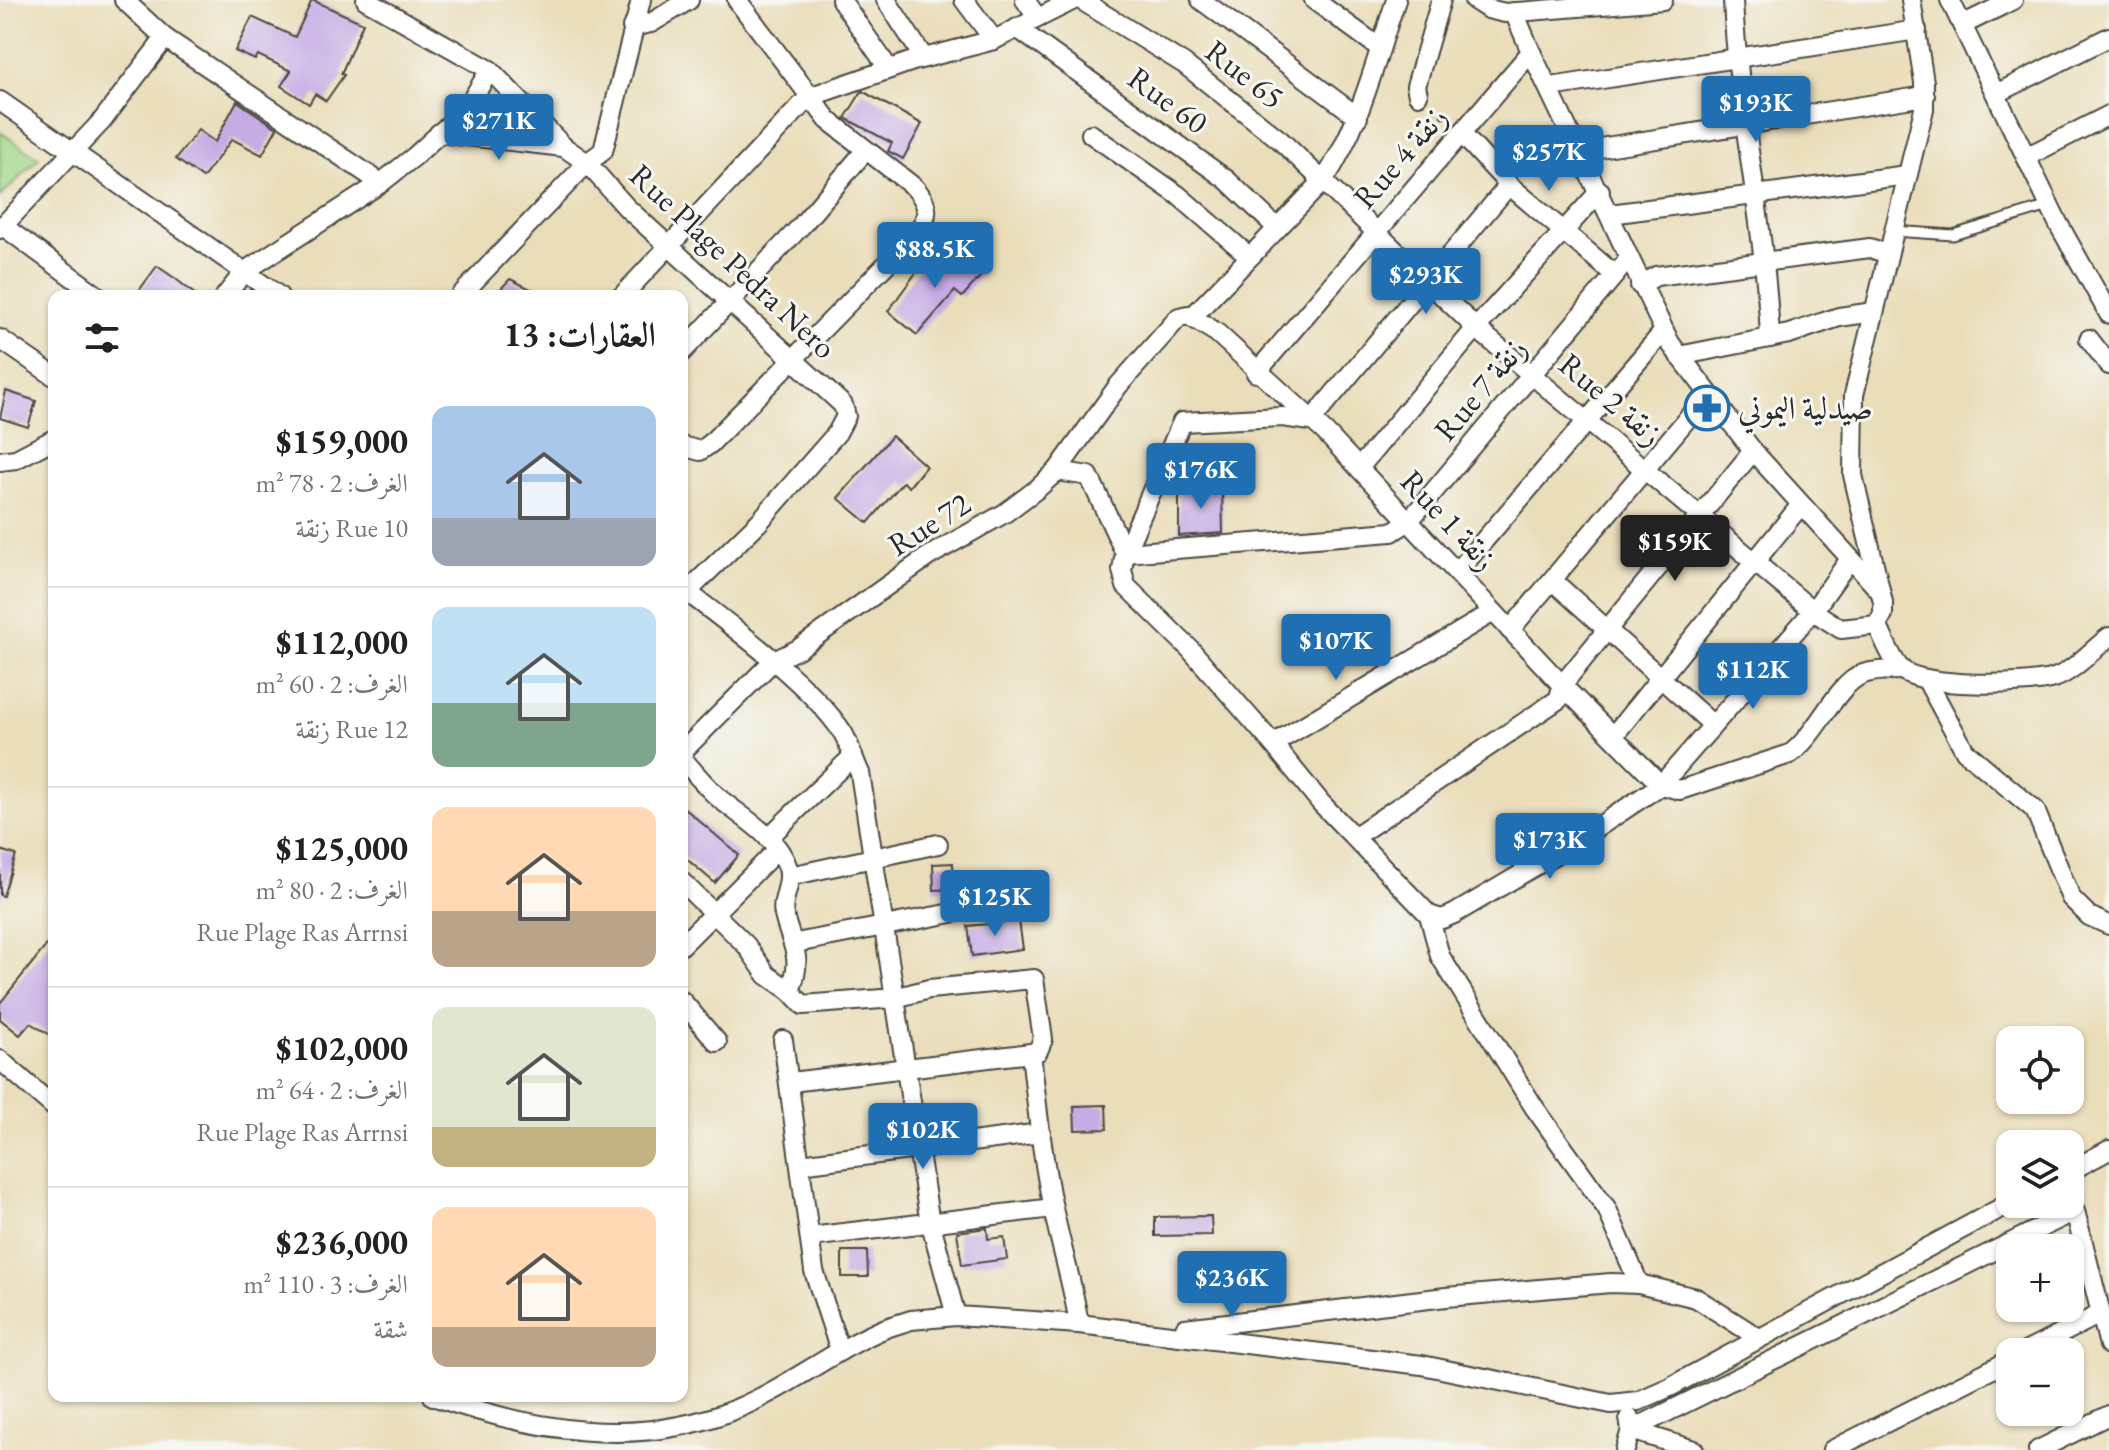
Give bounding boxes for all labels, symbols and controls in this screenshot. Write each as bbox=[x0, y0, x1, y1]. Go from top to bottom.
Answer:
street label: Rue 65 bbox=[1197, 30, 1293, 118]
street label: Rue 60 bbox=[1120, 57, 1216, 143]
pin: $193K bbox=[1700, 76, 1812, 144]
text: $193K bbox=[1719, 85, 1793, 119]
pin: $271K bbox=[443, 94, 555, 162]
street label: Rue 4 زنقة bbox=[1344, 97, 1456, 217]
text: $271K bbox=[462, 103, 536, 137]
pin: $257K bbox=[1493, 125, 1605, 193]
text: $257K bbox=[1512, 134, 1586, 168]
street label: Rue Plage Pedra Nero bbox=[621, 154, 845, 368]
pin: $88.5K bbox=[870, 222, 1000, 290]
text: $88.5K bbox=[895, 231, 975, 265]
pin: $293K bbox=[1370, 248, 1482, 316]
text: $293K bbox=[1389, 257, 1463, 291]
text: العقارات: 13 bbox=[504, 312, 656, 356]
icon: filters bbox=[80, 316, 124, 360]
street label: Rue 7 زنقة bbox=[1424, 328, 1536, 450]
street label: Rue 2 زنقة bbox=[1550, 343, 1672, 455]
pharmacy icon: صيدلية اليموني bbox=[1683, 384, 1731, 432]
place label: صيدلية اليموني bbox=[1738, 387, 1873, 434]
text: $159,000 bbox=[276, 419, 408, 463]
icon: home bbox=[496, 438, 592, 534]
pin: $176K bbox=[1145, 443, 1257, 511]
text: $176K bbox=[1164, 452, 1238, 486]
street label: Rue 1 زنقة bbox=[1392, 461, 1506, 579]
text: الغرف: 2 · 78 m² bbox=[256, 466, 408, 500]
street label: Rue 72 bbox=[880, 482, 979, 565]
text: Rue 10 زنقة bbox=[295, 511, 408, 545]
pin: $159K bbox=[1619, 515, 1731, 583]
text: $159K bbox=[1638, 524, 1712, 558]
pin: $107K bbox=[1280, 614, 1392, 682]
text: $112,000 bbox=[276, 620, 408, 664]
text: $107K bbox=[1299, 623, 1373, 657]
icon: home bbox=[496, 639, 592, 735]
pin: $112K bbox=[1697, 643, 1809, 711]
text: $112K bbox=[1716, 652, 1790, 686]
text: الغرف: 2 · 60 m² bbox=[256, 667, 408, 701]
text: Rue 12 زنقة bbox=[295, 712, 408, 746]
pin: $173K bbox=[1494, 813, 1606, 881]
text: $173K bbox=[1513, 822, 1587, 856]
text: $125,000 bbox=[276, 826, 408, 870]
icon: home bbox=[496, 839, 592, 935]
pin: $125K bbox=[939, 870, 1051, 938]
text: الغرف: 2 · 80 m² bbox=[256, 873, 408, 907]
text: $125K bbox=[958, 879, 1032, 913]
text: Rue Plage Ras Arrnsi bbox=[196, 915, 408, 949]
text: $102,000 bbox=[276, 1026, 408, 1070]
map controls bbox=[1996, 1026, 2084, 1426]
button: locate bbox=[1996, 1026, 2084, 1114]
icon: home bbox=[496, 1039, 592, 1135]
text: الغرف: 2 · 64 m² bbox=[256, 1073, 408, 1107]
pin: $102K bbox=[867, 1103, 979, 1171]
text: $102K bbox=[886, 1112, 960, 1146]
text: Rue Plage Ras Arrnsi bbox=[196, 1115, 408, 1149]
button: layers bbox=[1996, 1130, 2084, 1218]
text: $236,000 bbox=[276, 1220, 408, 1264]
button: + bbox=[1996, 1234, 2084, 1322]
icon: home bbox=[496, 1239, 592, 1335]
pin: $236K bbox=[1176, 1251, 1288, 1319]
text: $236K bbox=[1195, 1260, 1269, 1294]
text: الغرف: 3 · 110 m² bbox=[243, 1267, 408, 1301]
text: شقة bbox=[374, 1312, 408, 1346]
button: − bbox=[1996, 1338, 2084, 1426]

